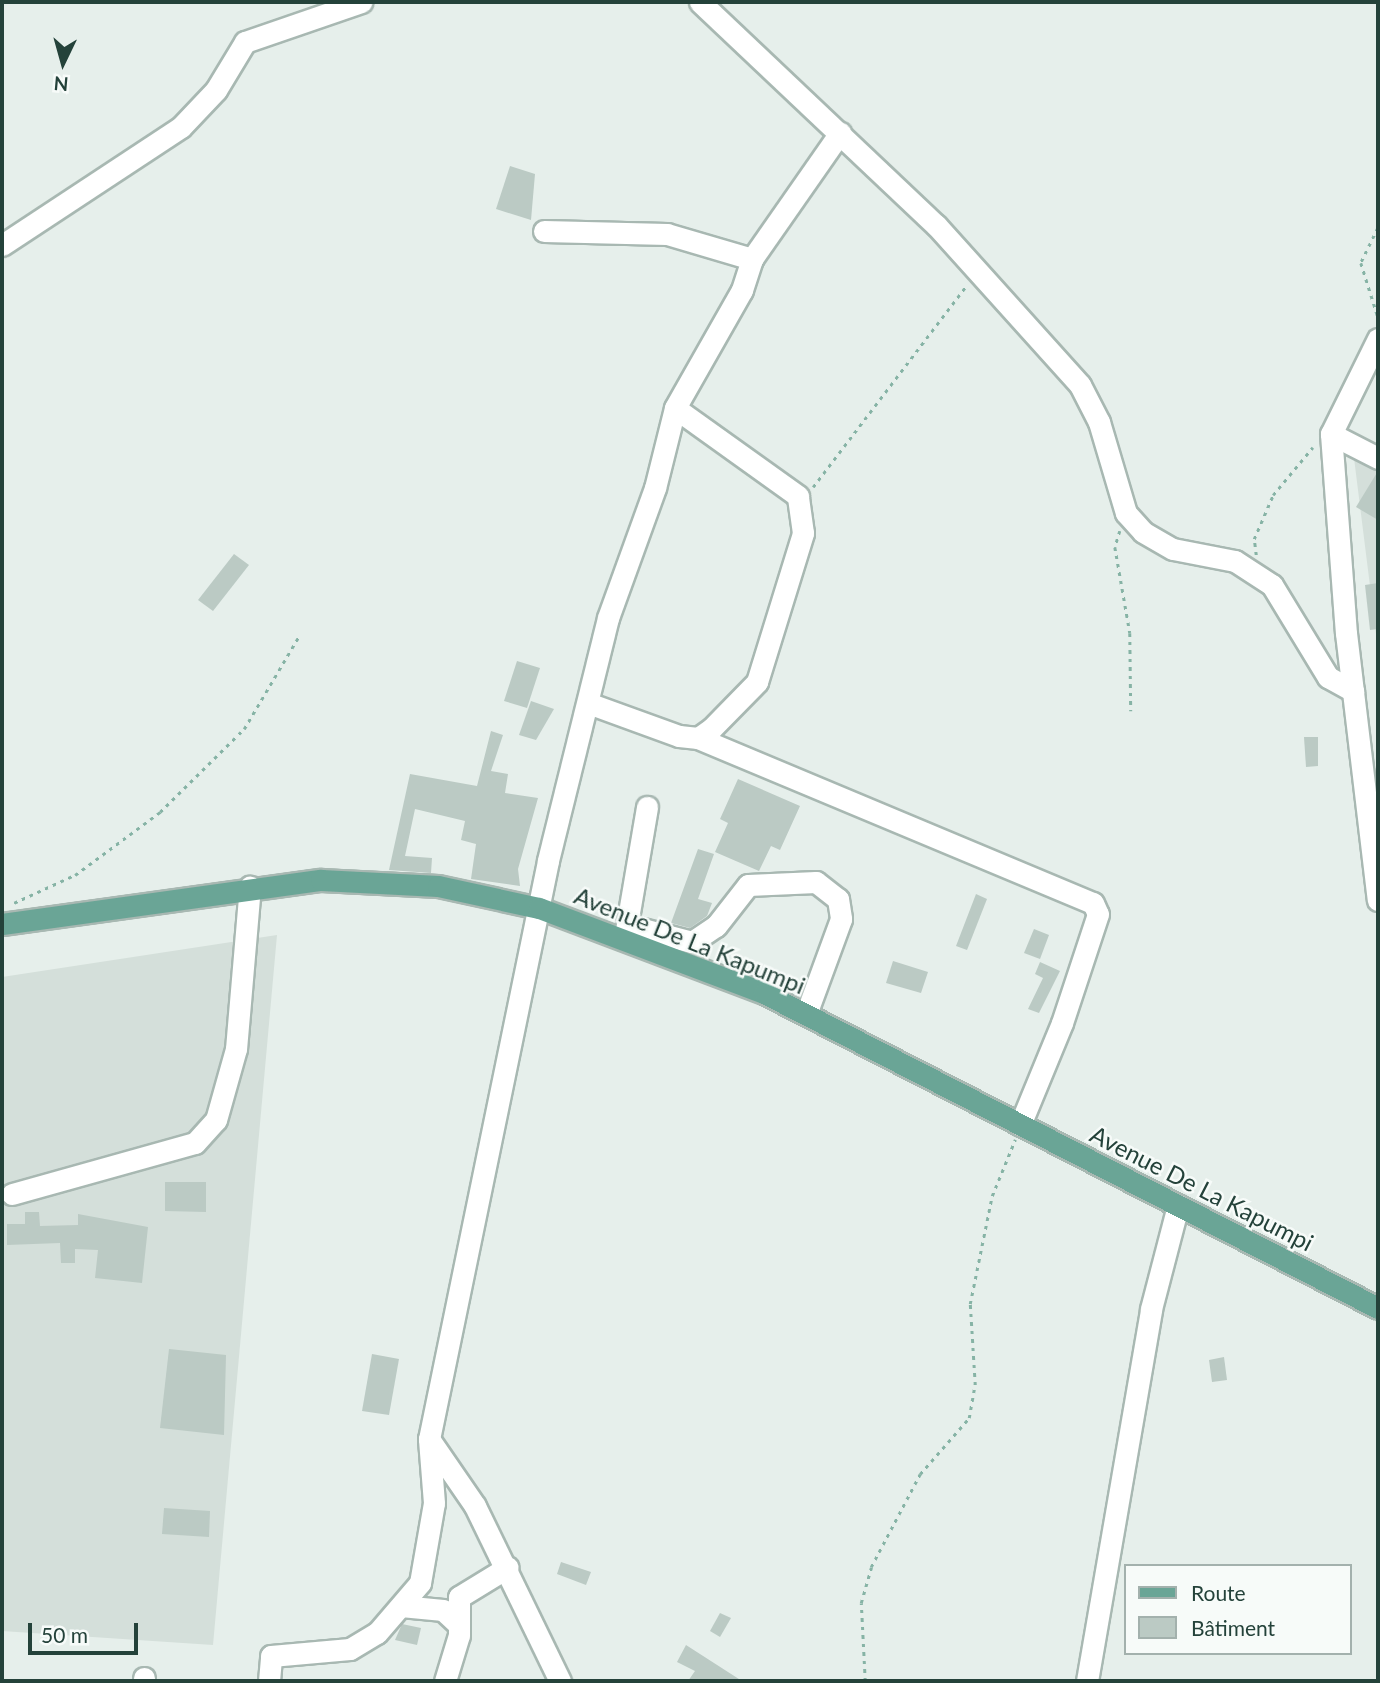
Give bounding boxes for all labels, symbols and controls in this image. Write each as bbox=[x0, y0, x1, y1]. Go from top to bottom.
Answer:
north arrow bbox=[28, 28, 98, 98]
text: N bbox=[53, 72, 69, 97]
street label: Avenue De La Kapumpi bbox=[570, 880, 810, 1000]
street label: Avenue De La Kapumpi bbox=[1086, 1119, 1318, 1257]
legend bbox=[1124, 1564, 1352, 1655]
text: Route bbox=[1191, 1580, 1246, 1605]
scale bar bbox=[32, 1610, 142, 1654]
text: Bâtiment bbox=[1191, 1615, 1275, 1640]
text: 50 m bbox=[41, 1622, 88, 1647]

